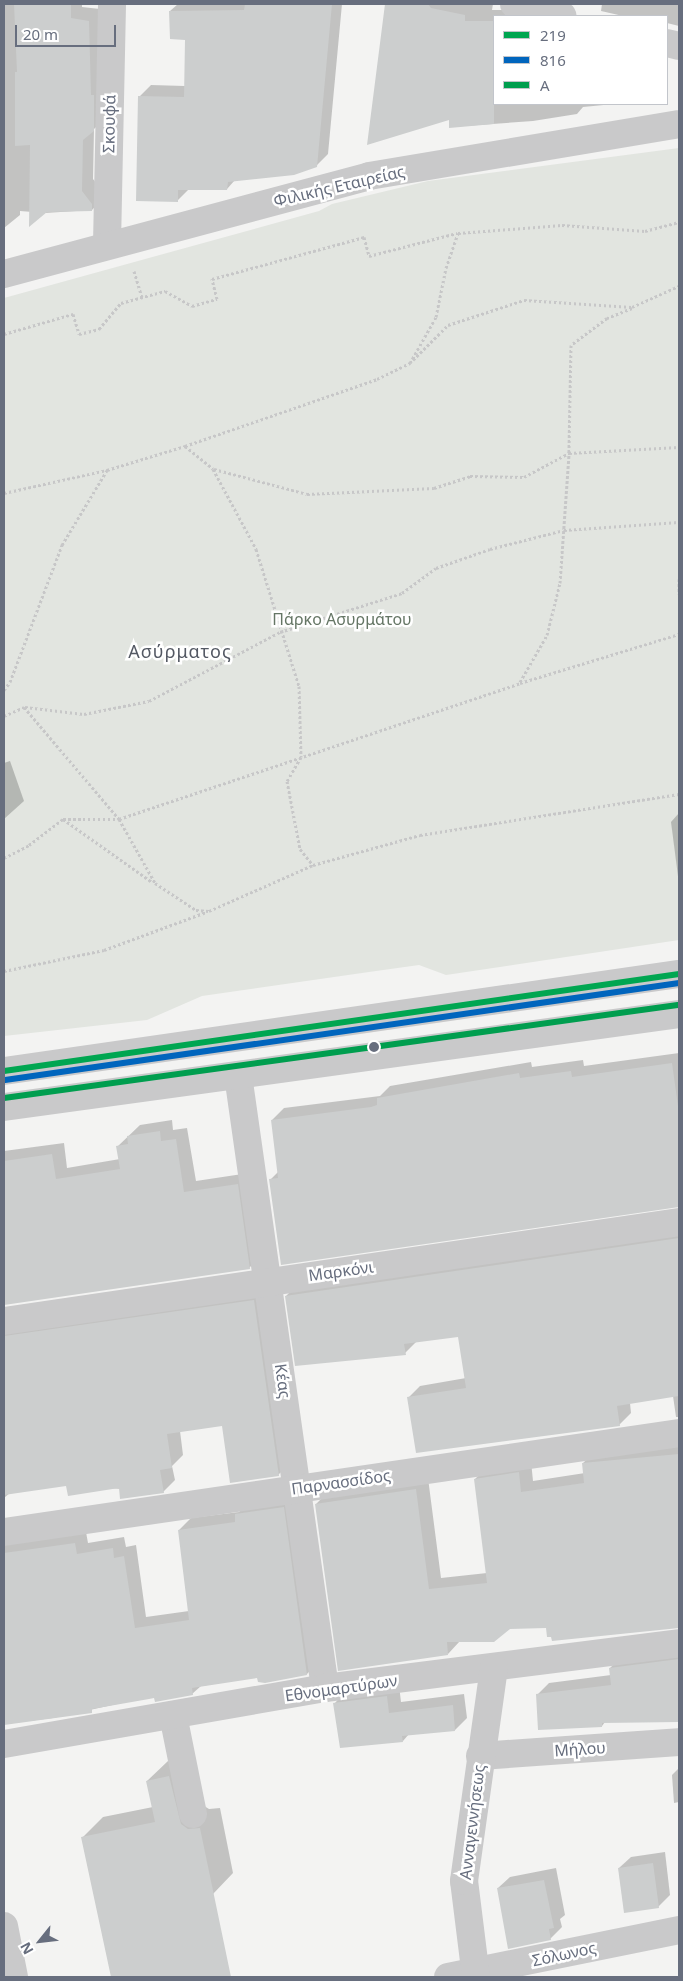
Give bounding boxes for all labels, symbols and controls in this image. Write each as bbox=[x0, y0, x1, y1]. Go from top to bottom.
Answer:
scale bar bbox=[18, 15, 119, 47]
legend bbox=[493, 15, 668, 105]
text: 20 m bbox=[23, 24, 58, 44]
text: 219 bbox=[540, 25, 566, 45]
text: 816 bbox=[540, 50, 566, 70]
text: Α bbox=[540, 75, 550, 95]
street label: Σκουφά bbox=[99, 95, 119, 153]
street label: Φιλικής Εταιρείας bbox=[272, 162, 406, 210]
park label: Πάρκο Ασυρμάτου bbox=[272, 609, 412, 629]
district label: Ασύρματος bbox=[127, 640, 233, 662]
unlabelled marker bbox=[369, 1042, 379, 1052]
street label: Μαρκόνι bbox=[307, 1257, 375, 1285]
street label: Κέας bbox=[271, 1362, 295, 1400]
street label: Παρνασσίδος bbox=[290, 1466, 392, 1498]
street label: Εθνομαρτύρων bbox=[284, 1671, 398, 1705]
street label: Μήλου bbox=[554, 1738, 606, 1760]
street label: Ανναγεννήσεως bbox=[455, 1763, 489, 1881]
north arrow bbox=[15, 1916, 65, 1966]
street label: Σόλωνος bbox=[530, 1938, 598, 1970]
text: N bbox=[15, 1939, 38, 1958]

